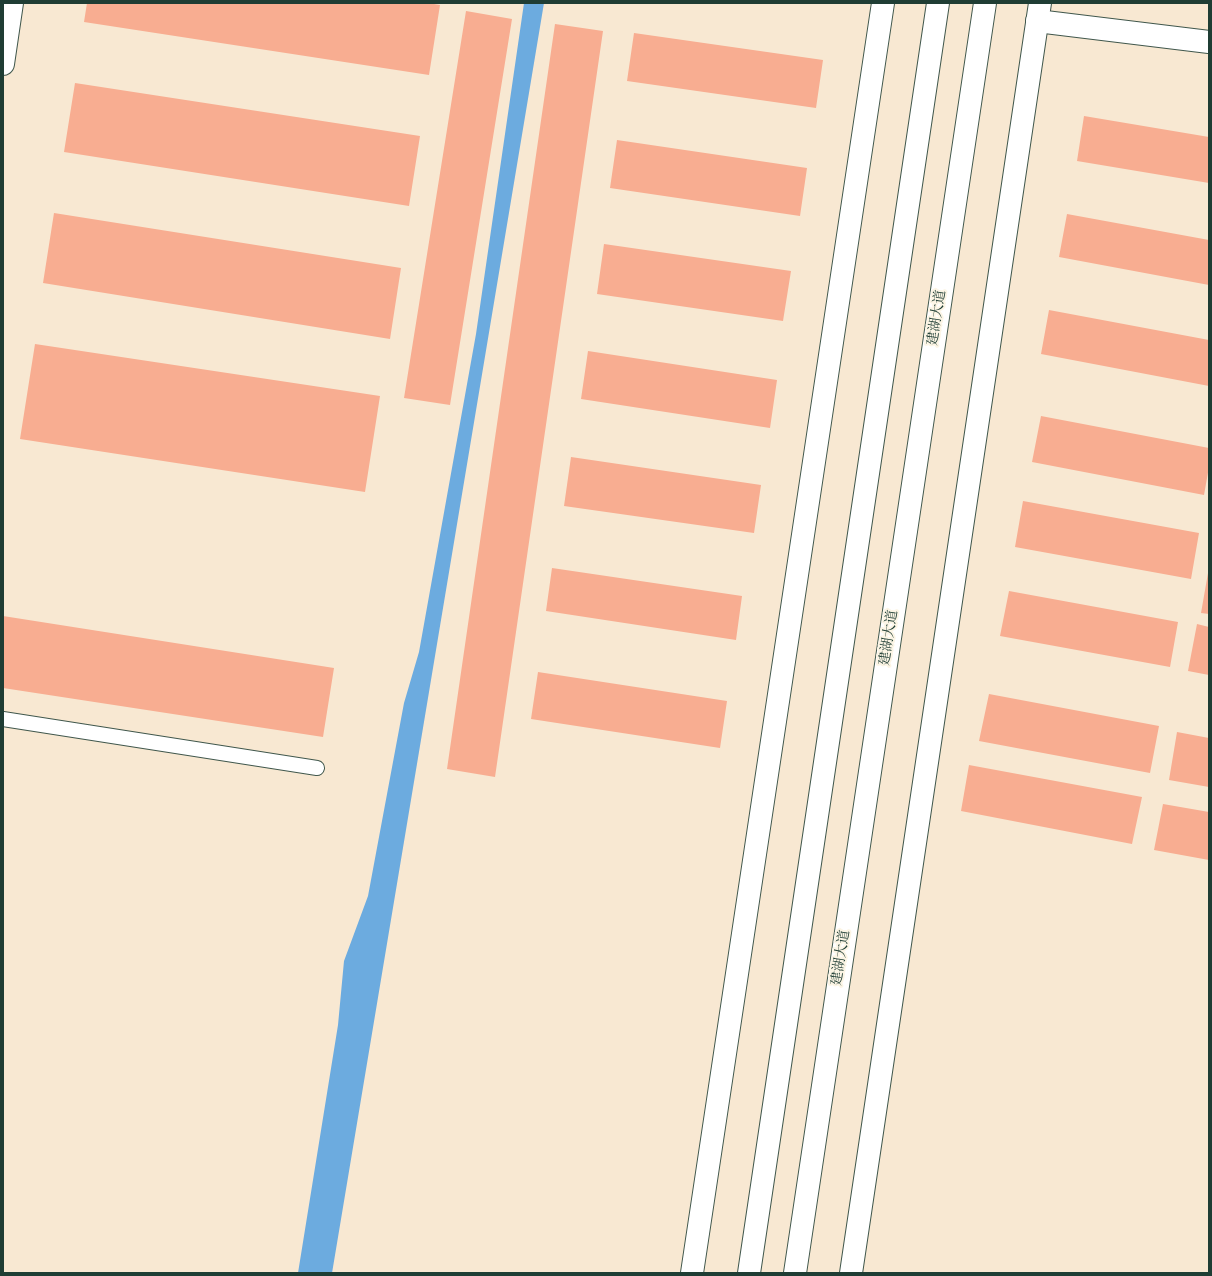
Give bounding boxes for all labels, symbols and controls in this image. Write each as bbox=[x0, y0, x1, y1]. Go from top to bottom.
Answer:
street label: 建湖大道 bbox=[925, 289, 951, 347]
street label: 建湖大道 bbox=[877, 609, 903, 667]
street label: 建湖大道 bbox=[829, 929, 855, 987]

